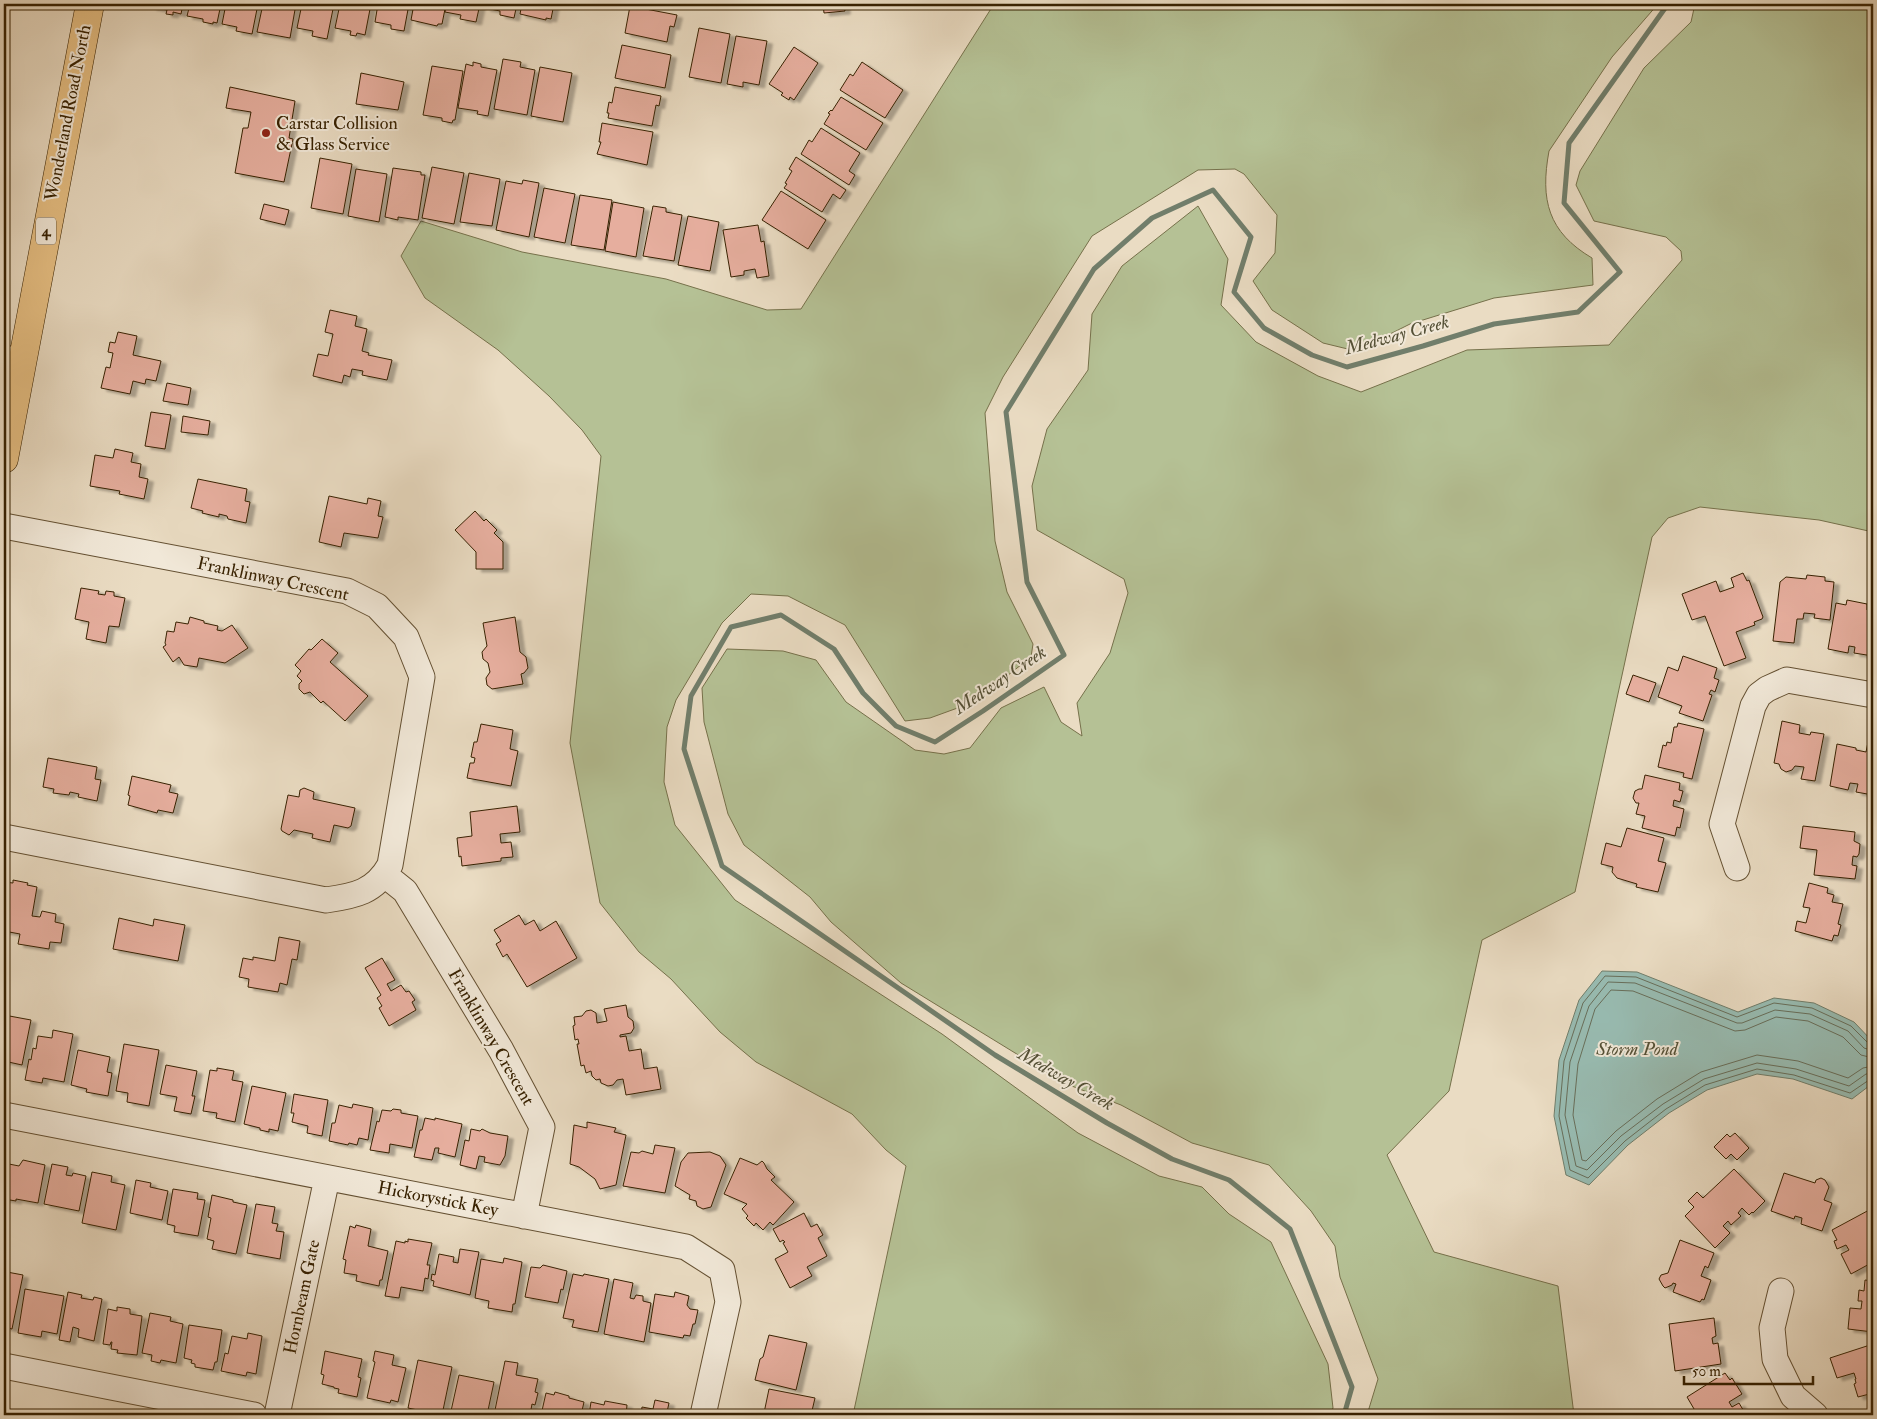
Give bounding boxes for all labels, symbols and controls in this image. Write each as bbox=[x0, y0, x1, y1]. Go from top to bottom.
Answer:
street label: Wonderland Road North bbox=[39, 22, 96, 204]
place label: Carstar Collision & Glass Service bbox=[276, 112, 398, 156]
marker: Carstar Collision & Glass Service bbox=[260, 127, 272, 139]
road number: 4 bbox=[36, 218, 56, 245]
water label: Medway Creek bbox=[1341, 310, 1452, 361]
street label: Franklinway Crescent bbox=[195, 552, 351, 606]
water label: Medway Creek bbox=[948, 640, 1051, 720]
street label: Franklinway Crescent bbox=[442, 964, 540, 1110]
water label: Storm Pond bbox=[1595, 1037, 1679, 1061]
water label: Medway Creek bbox=[1013, 1041, 1118, 1116]
street label: Hickorystick Key bbox=[376, 1176, 501, 1222]
street label: Hornbeam Gate bbox=[279, 1237, 325, 1356]
scale bar bbox=[1684, 1354, 1813, 1386]
text: 50 m bbox=[1692, 1362, 1721, 1381]

